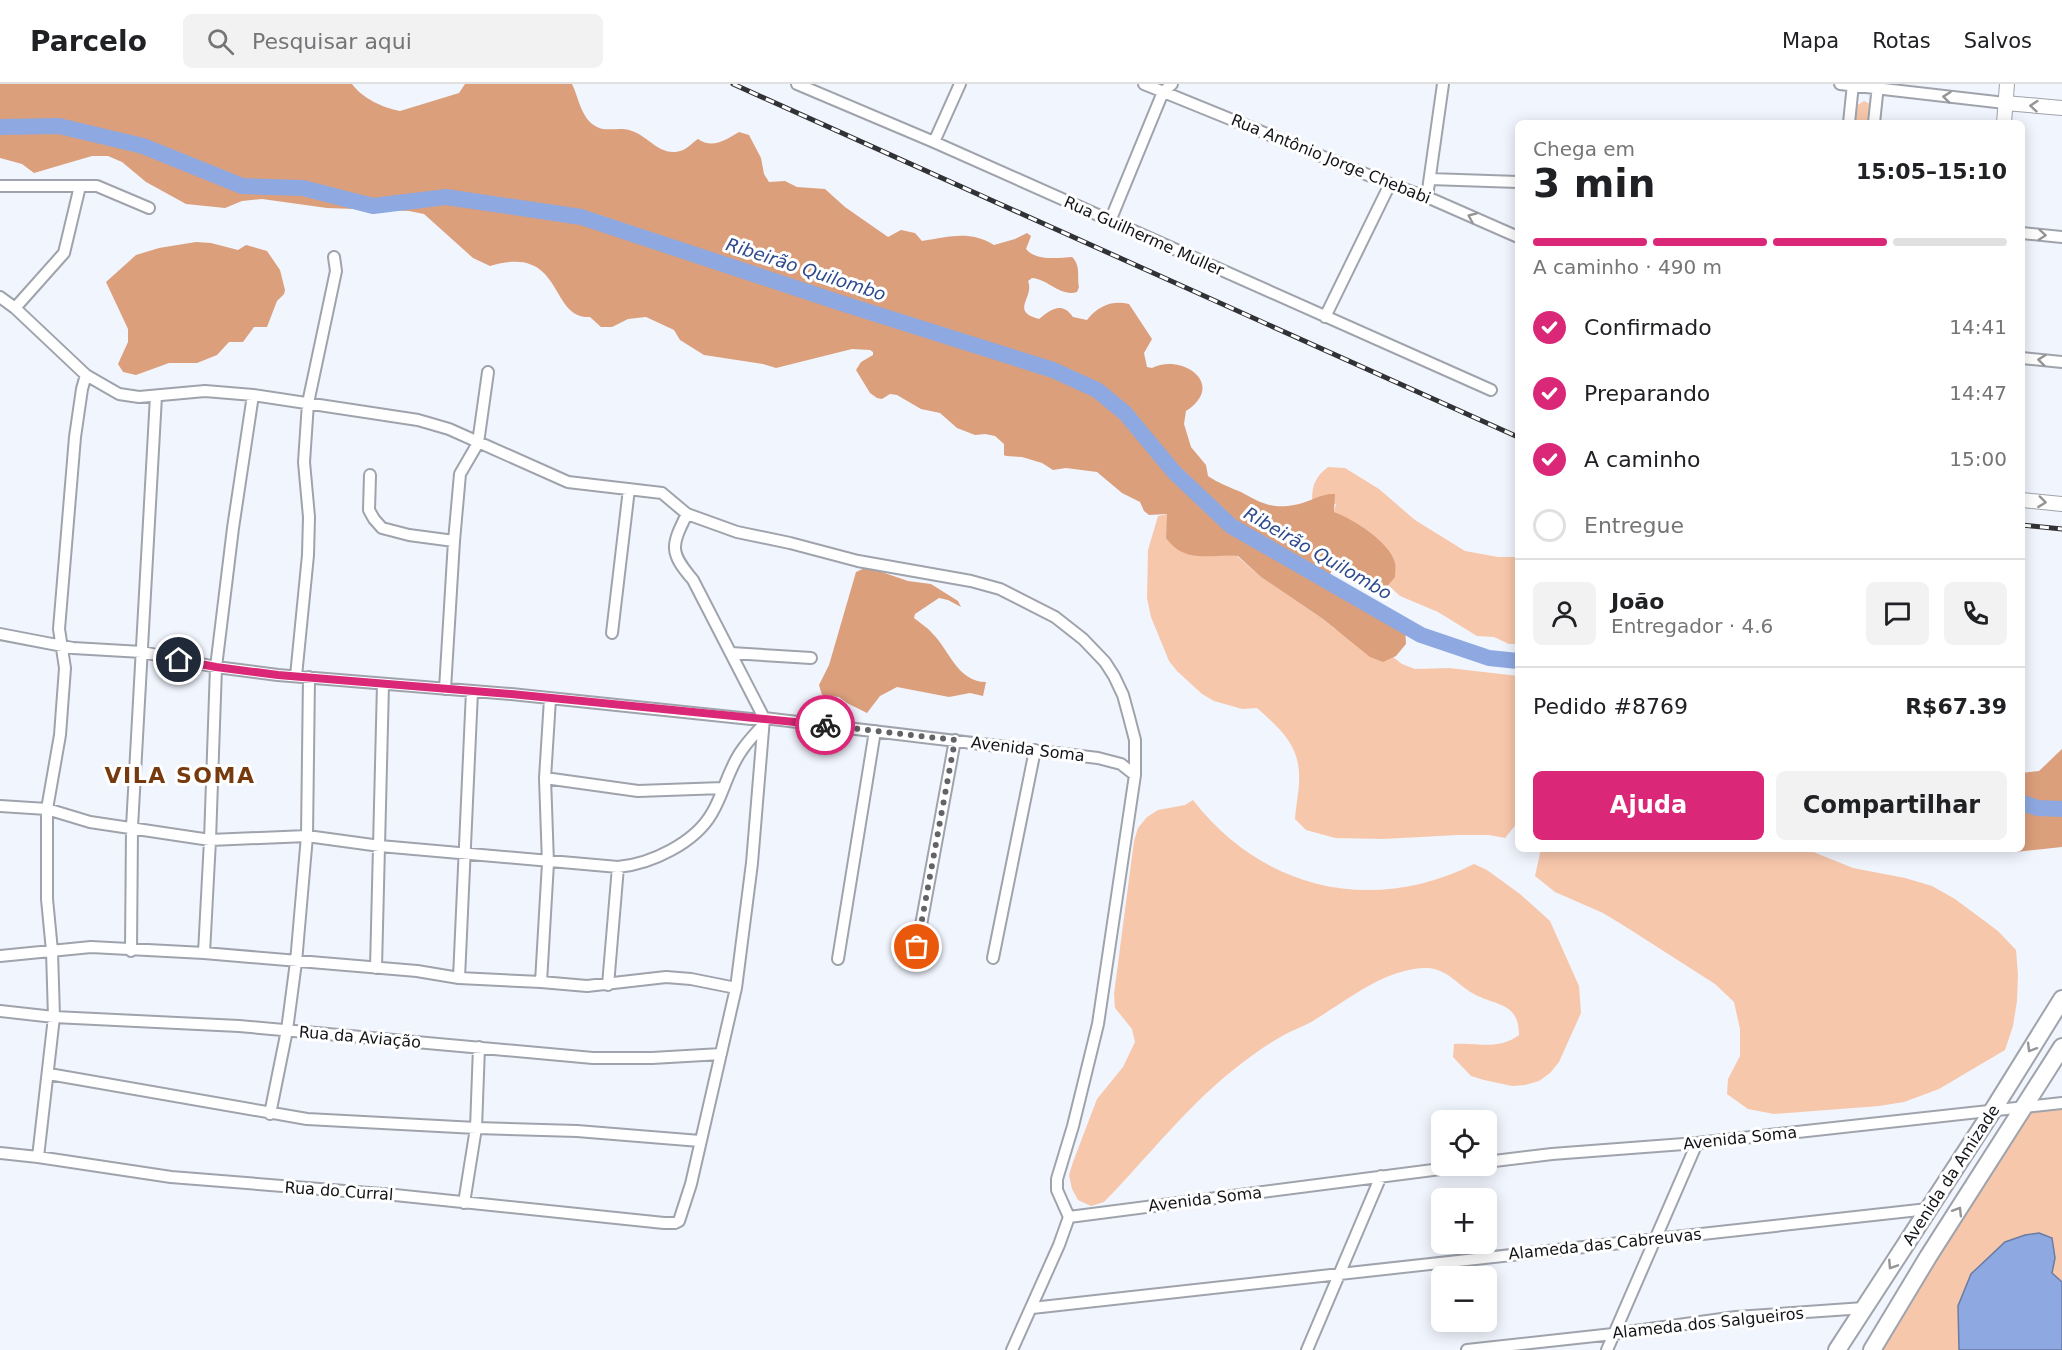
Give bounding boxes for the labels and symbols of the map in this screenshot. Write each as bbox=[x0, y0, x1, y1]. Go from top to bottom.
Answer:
one-way arrow bbox=[1942, 91, 1951, 104]
one-way arrow bbox=[2029, 100, 2038, 113]
street label: Rua Antônio Jorge Chebabi bbox=[1228, 110, 1434, 208]
street label: Rua Guilherme Muller bbox=[1061, 192, 1227, 280]
one-way arrow bbox=[1468, 212, 1479, 224]
one-way arrow bbox=[2037, 228, 2047, 241]
water label: Ribeirão Quilombo bbox=[723, 233, 889, 305]
one-way arrow bbox=[2037, 354, 2047, 367]
one-way arrow bbox=[2037, 495, 2047, 508]
water label: Ribeirão Quilombo bbox=[1241, 502, 1395, 604]
pin bbox=[153, 634, 204, 685]
courier bbox=[795, 695, 855, 755]
street label: Avenida Soma bbox=[970, 733, 1086, 765]
district label: VILA SOMA bbox=[105, 763, 255, 788]
pin bbox=[891, 921, 942, 972]
street label: Rua da Aviação bbox=[298, 1022, 422, 1052]
one-way arrow bbox=[2027, 1042, 2038, 1052]
street label: Avenida da Amizade bbox=[1899, 1101, 2003, 1249]
street label: Avenida Soma bbox=[1682, 1123, 1798, 1153]
street label: Rua do Curral bbox=[284, 1178, 394, 1204]
street label: Avenida Soma bbox=[1147, 1183, 1263, 1215]
one-way arrow bbox=[1950, 1207, 1962, 1217]
street label: Alameda das Cabreuvas bbox=[1508, 1224, 1702, 1264]
one-way arrow bbox=[1887, 1259, 1899, 1269]
street label: Alameda dos Salgueiros bbox=[1611, 1303, 1805, 1343]

